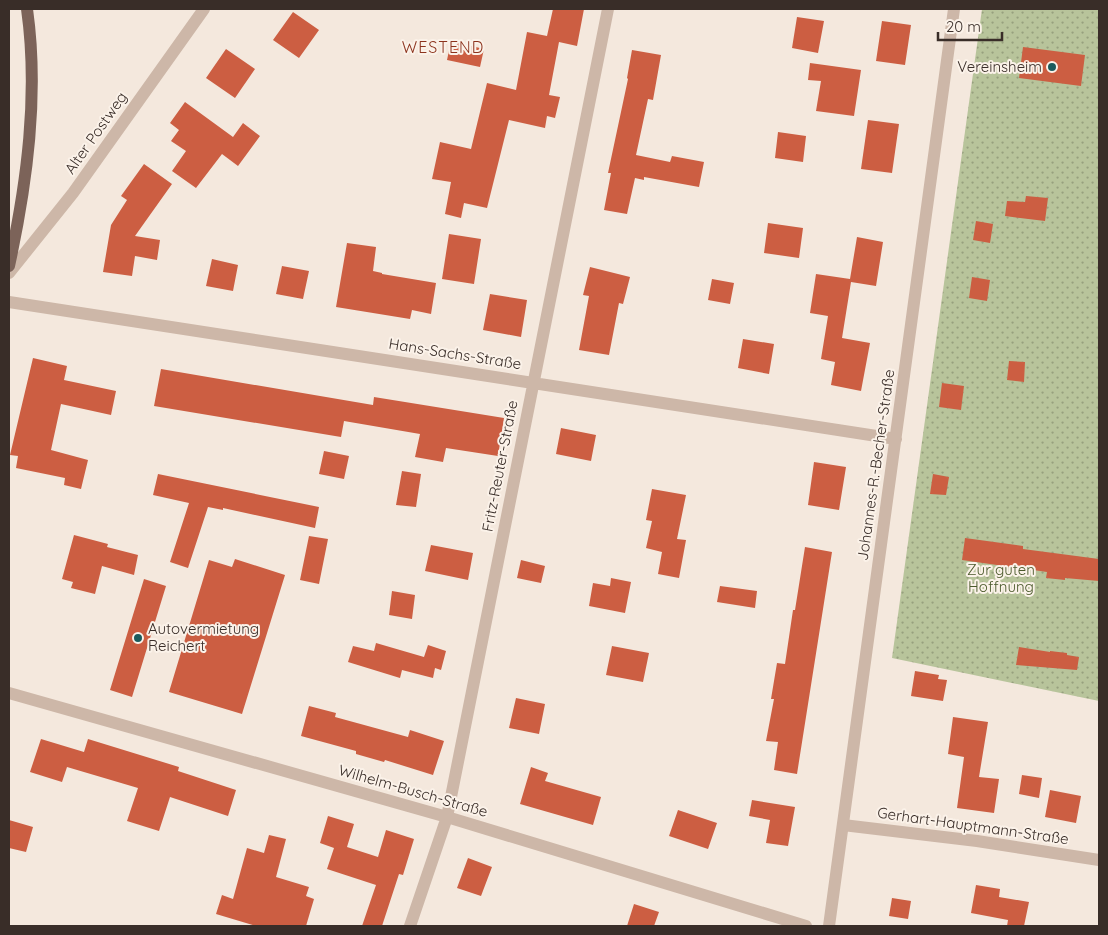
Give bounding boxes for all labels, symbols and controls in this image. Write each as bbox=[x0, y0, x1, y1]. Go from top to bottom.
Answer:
scale bar bbox=[938, 10, 1002, 42]
text: 20 m bbox=[946, 17, 981, 36]
district label: WESTEND bbox=[402, 37, 484, 57]
place label: Vereinsheim bbox=[957, 57, 1042, 76]
marker: Vereinsheim bbox=[1046, 61, 1058, 73]
street label: Alter Postweg bbox=[60, 88, 131, 178]
street label: Hans-Sachs-Straße bbox=[387, 334, 523, 373]
street label: Johannes-R.-Becher-Straße bbox=[853, 368, 898, 562]
street label: Fritz-Reuter-Straße bbox=[477, 399, 522, 533]
park label: Zur guten Hoffnung bbox=[967, 560, 1035, 596]
place label: Autovermietung Reichert bbox=[148, 619, 259, 655]
marker: Autovermietung Reichert bbox=[132, 632, 144, 644]
street label: Wilhelm-Busch-Straße bbox=[336, 760, 490, 821]
street label: Gerhart-Hauptmann-Straße bbox=[876, 803, 1070, 848]

